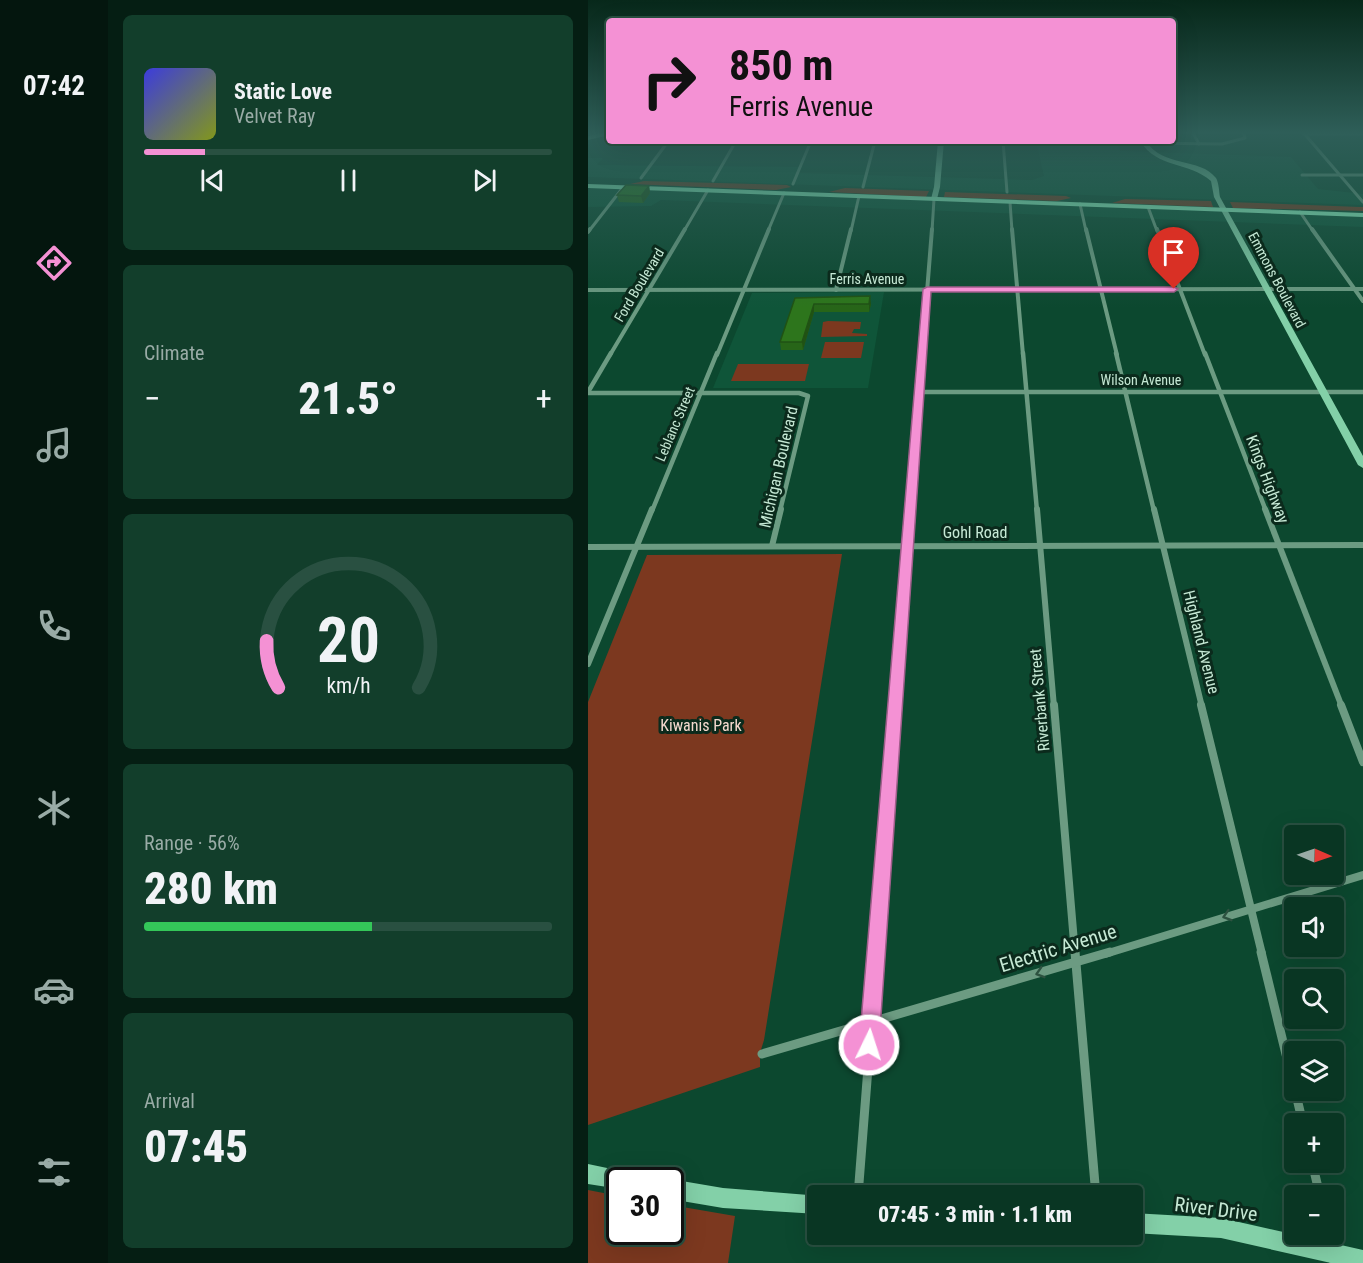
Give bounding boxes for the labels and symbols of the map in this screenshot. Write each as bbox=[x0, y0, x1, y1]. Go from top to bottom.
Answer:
pin bbox=[1148, 227, 1199, 289]
street label: Emmons Boulevard bbox=[1245, 229, 1309, 331]
street label: Ford Boulevard bbox=[611, 245, 667, 325]
street label: Ferris Avenue bbox=[830, 271, 905, 287]
street label: Wilson Avenue bbox=[1101, 372, 1182, 388]
street label: Leblanc Street bbox=[652, 384, 698, 464]
street label: Michigan Boulevard bbox=[755, 404, 802, 530]
street label: Kings Highway bbox=[1242, 432, 1293, 526]
street label: Gohl Road bbox=[943, 523, 1007, 542]
street label: Highland Avenue bbox=[1179, 588, 1224, 696]
street label: Riverbank Street bbox=[1026, 648, 1053, 752]
park label: Kiwanis Park bbox=[660, 716, 742, 735]
north arrow bbox=[1284, 825, 1344, 885]
one-way arrow bbox=[1222, 909, 1233, 921]
street label: Electric Avenue bbox=[997, 919, 1119, 977]
one-way arrow bbox=[1035, 966, 1046, 978]
position arrow bbox=[837, 1013, 901, 1077]
speed limit sign: 30 bbox=[606, 1167, 684, 1245]
street label: River Drive bbox=[1173, 1192, 1259, 1226]

